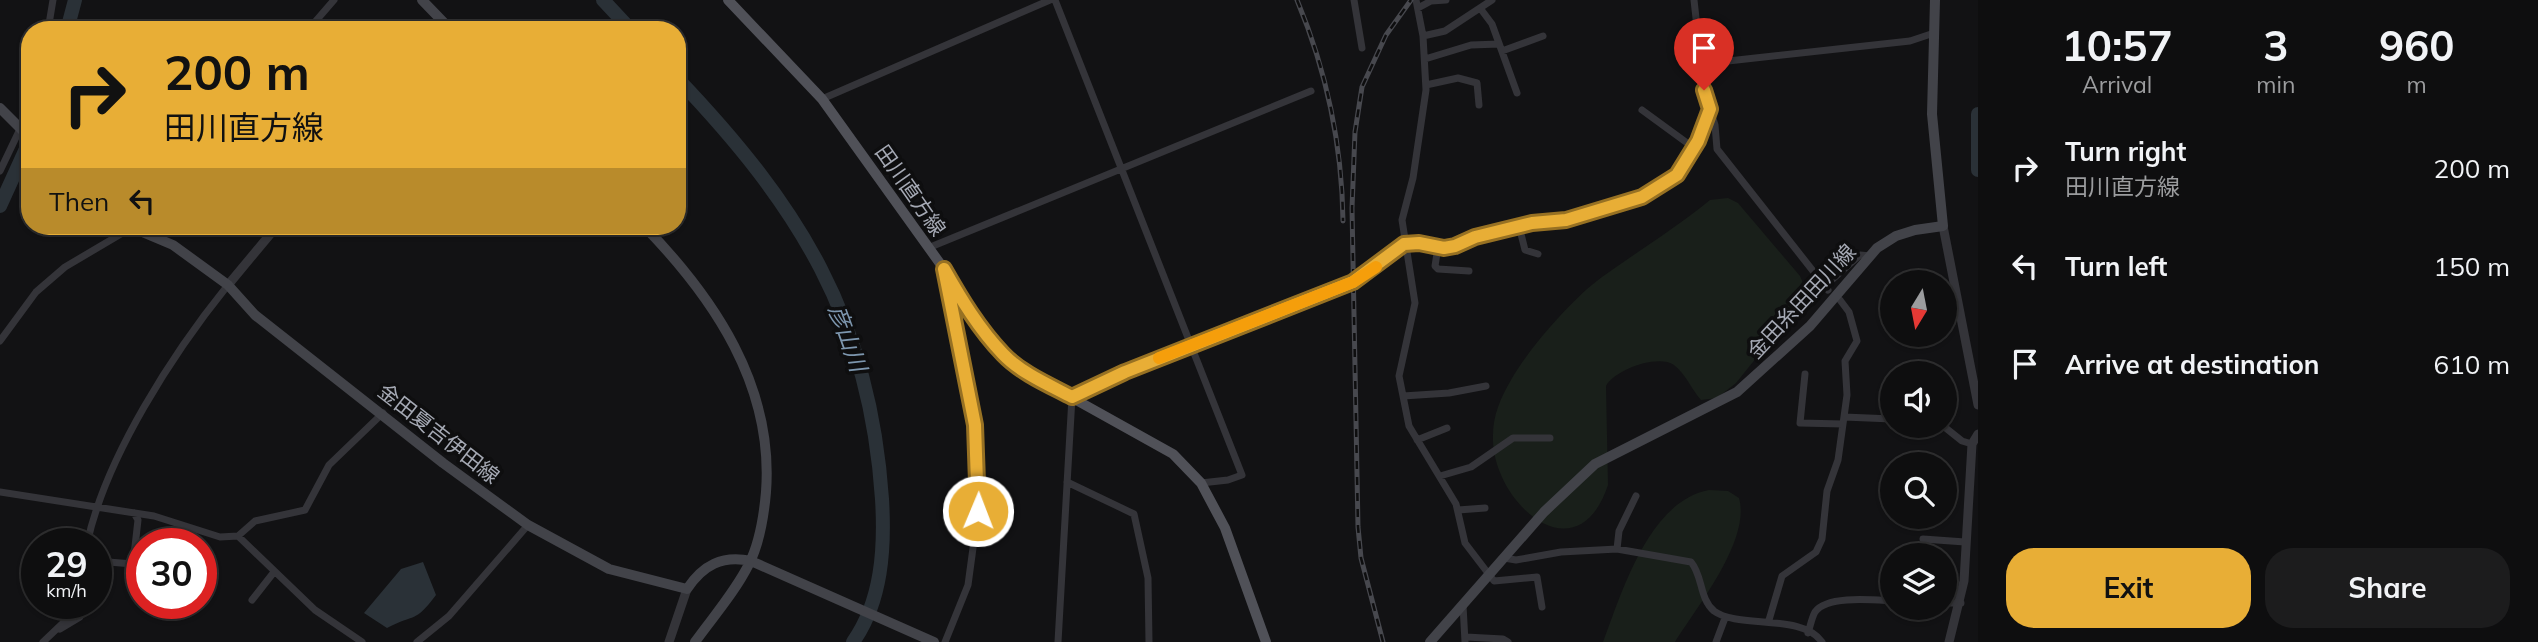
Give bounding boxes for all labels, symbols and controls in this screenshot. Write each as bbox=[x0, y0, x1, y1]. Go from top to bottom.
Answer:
pin bbox=[1674, 18, 1734, 90]
text: 10:57 bbox=[2062, 19, 2173, 72]
text: 3 bbox=[2263, 19, 2288, 72]
text: 960 bbox=[2379, 19, 2454, 72]
icon: arrive bbox=[1685, 29, 1723, 67]
text: 200 m bbox=[164, 41, 310, 102]
icon: right bbox=[49, 49, 140, 140]
text: Arrival bbox=[2082, 70, 2152, 99]
text: min bbox=[2256, 70, 2295, 99]
text: m bbox=[2407, 70, 2427, 99]
text: 田川直方線 bbox=[164, 107, 324, 147]
text: Turn right bbox=[2065, 135, 2186, 168]
street label: 田川直方線 bbox=[870, 140, 952, 240]
icon: right bbox=[2006, 149, 2044, 187]
text: 200 m bbox=[2434, 152, 2510, 185]
text: 田川直方線 bbox=[2065, 172, 2180, 201]
icon: left bbox=[123, 182, 161, 220]
text: Then bbox=[49, 185, 109, 218]
street label: 金田糸田田川線 bbox=[1741, 238, 1861, 364]
icon: left bbox=[2006, 247, 2044, 285]
text: Turn left bbox=[2065, 250, 2167, 283]
text: 150 m bbox=[2434, 250, 2510, 283]
north arrow bbox=[1880, 270, 1956, 346]
map controls bbox=[1880, 270, 1957, 620]
water label: 彦山川 bbox=[823, 301, 874, 378]
icon: arrive bbox=[2006, 345, 2044, 383]
text: Arrive at destination bbox=[2065, 348, 2320, 381]
text: 610 m bbox=[2434, 348, 2510, 381]
button: sound bbox=[1880, 361, 1957, 438]
street label: 金田夏吉伊田線 bbox=[373, 378, 505, 488]
button: search bbox=[1880, 452, 1957, 529]
position arrow bbox=[941, 474, 1015, 548]
speed limit sign: 30 bbox=[126, 528, 217, 619]
text: 29 bbox=[45, 542, 88, 586]
button: layers bbox=[1880, 543, 1957, 620]
button: Exit bbox=[2006, 548, 2251, 628]
button: Share bbox=[2265, 548, 2510, 628]
text: km/h bbox=[46, 579, 87, 602]

